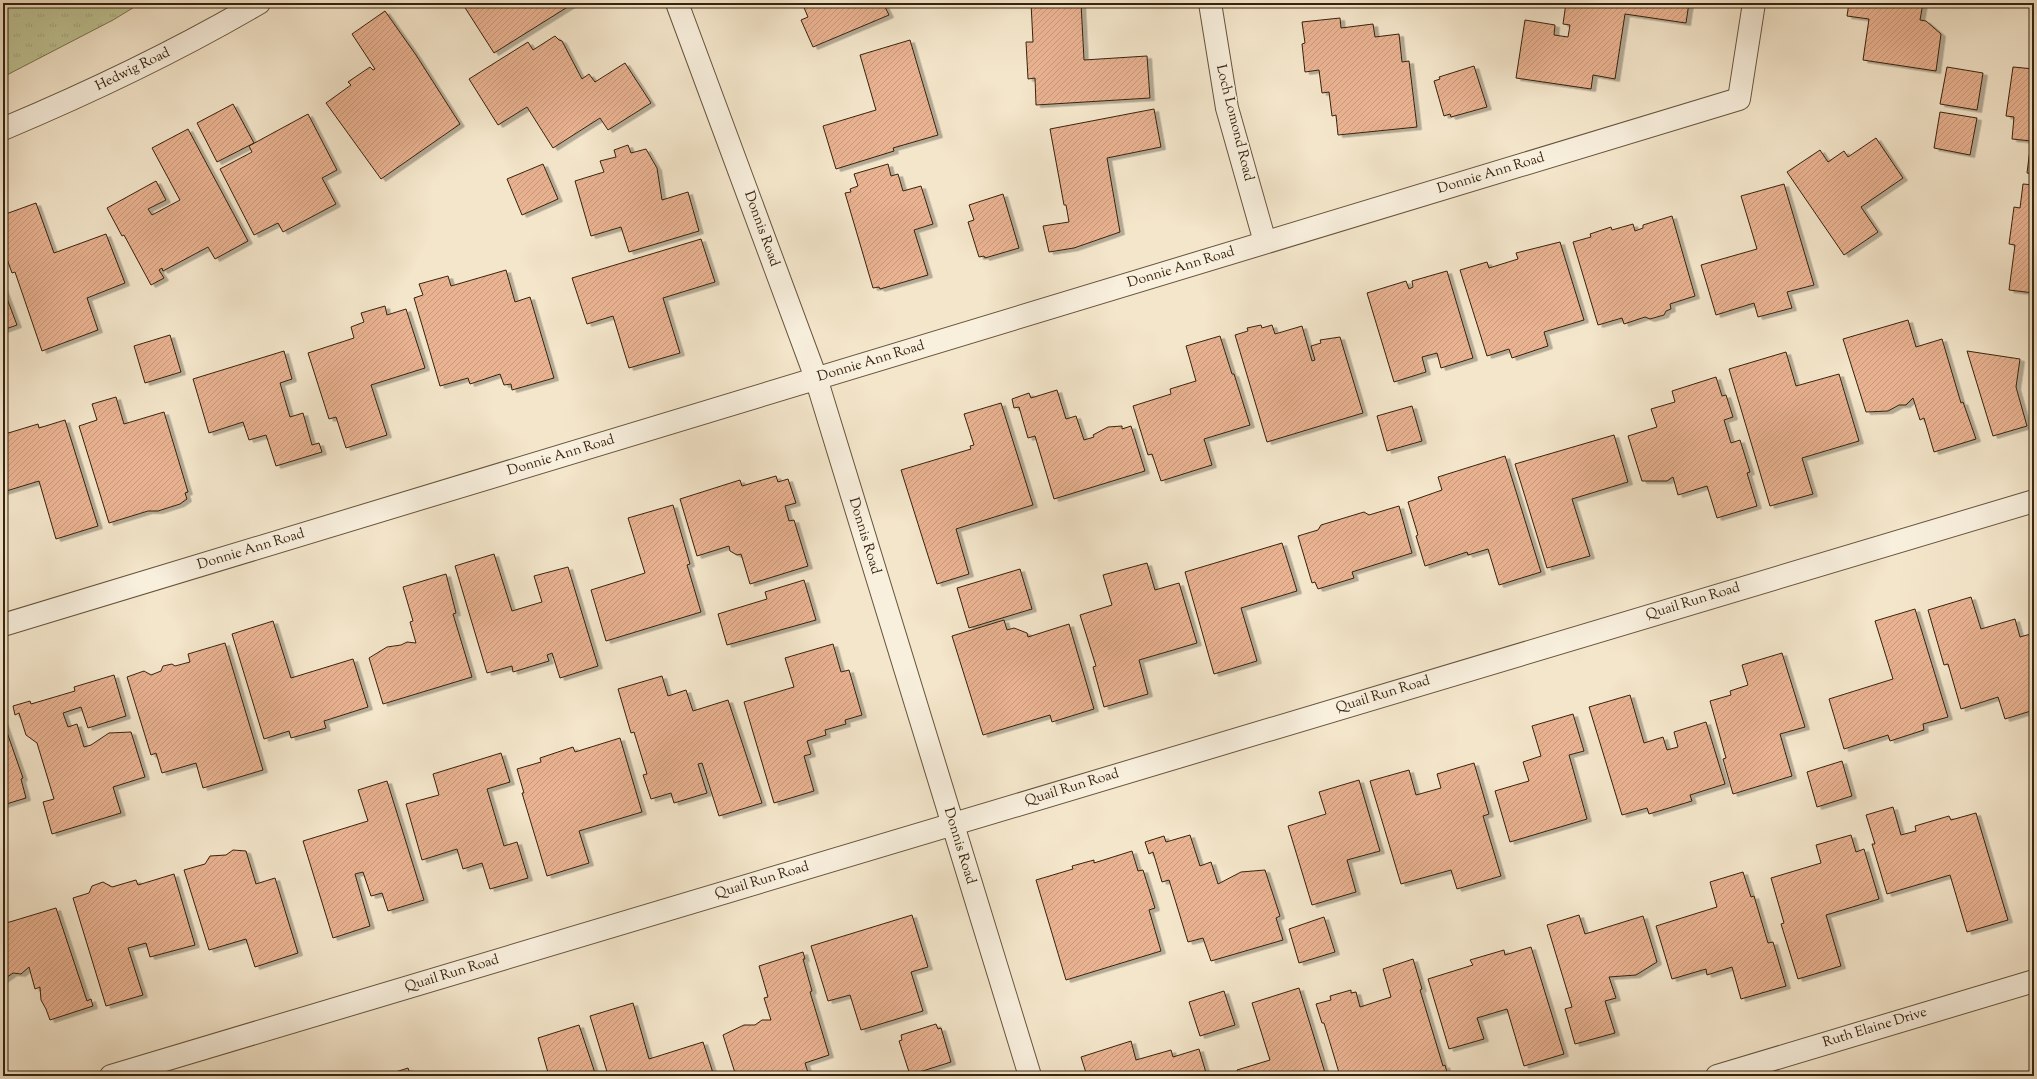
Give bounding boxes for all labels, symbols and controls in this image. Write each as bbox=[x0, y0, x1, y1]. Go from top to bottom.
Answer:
street label: Hedwig Road bbox=[92, 43, 174, 97]
street label: Loch Lomond Road bbox=[1210, 63, 1258, 183]
street label: Donnie Ann Road bbox=[1435, 148, 1547, 200]
street label: Donnis Road bbox=[738, 188, 784, 270]
street label: Donnie Ann Road bbox=[1125, 242, 1237, 294]
street label: Donnie Ann Road bbox=[815, 336, 927, 388]
street label: Donnie Ann Road bbox=[505, 430, 617, 482]
street label: Donnis Road bbox=[843, 495, 885, 577]
street label: Donnie Ann Road bbox=[195, 524, 307, 576]
street label: Quail Run Road bbox=[1643, 578, 1743, 626]
street label: Quail Run Road bbox=[1333, 671, 1433, 719]
street label: Quail Run Road bbox=[1022, 764, 1122, 812]
street label: Donnis Road bbox=[938, 805, 980, 887]
street label: Quail Run Road bbox=[712, 857, 812, 905]
street label: Quail Run Road bbox=[402, 950, 502, 998]
street label: Ruth Elaine Drive bbox=[1821, 1003, 1929, 1053]

